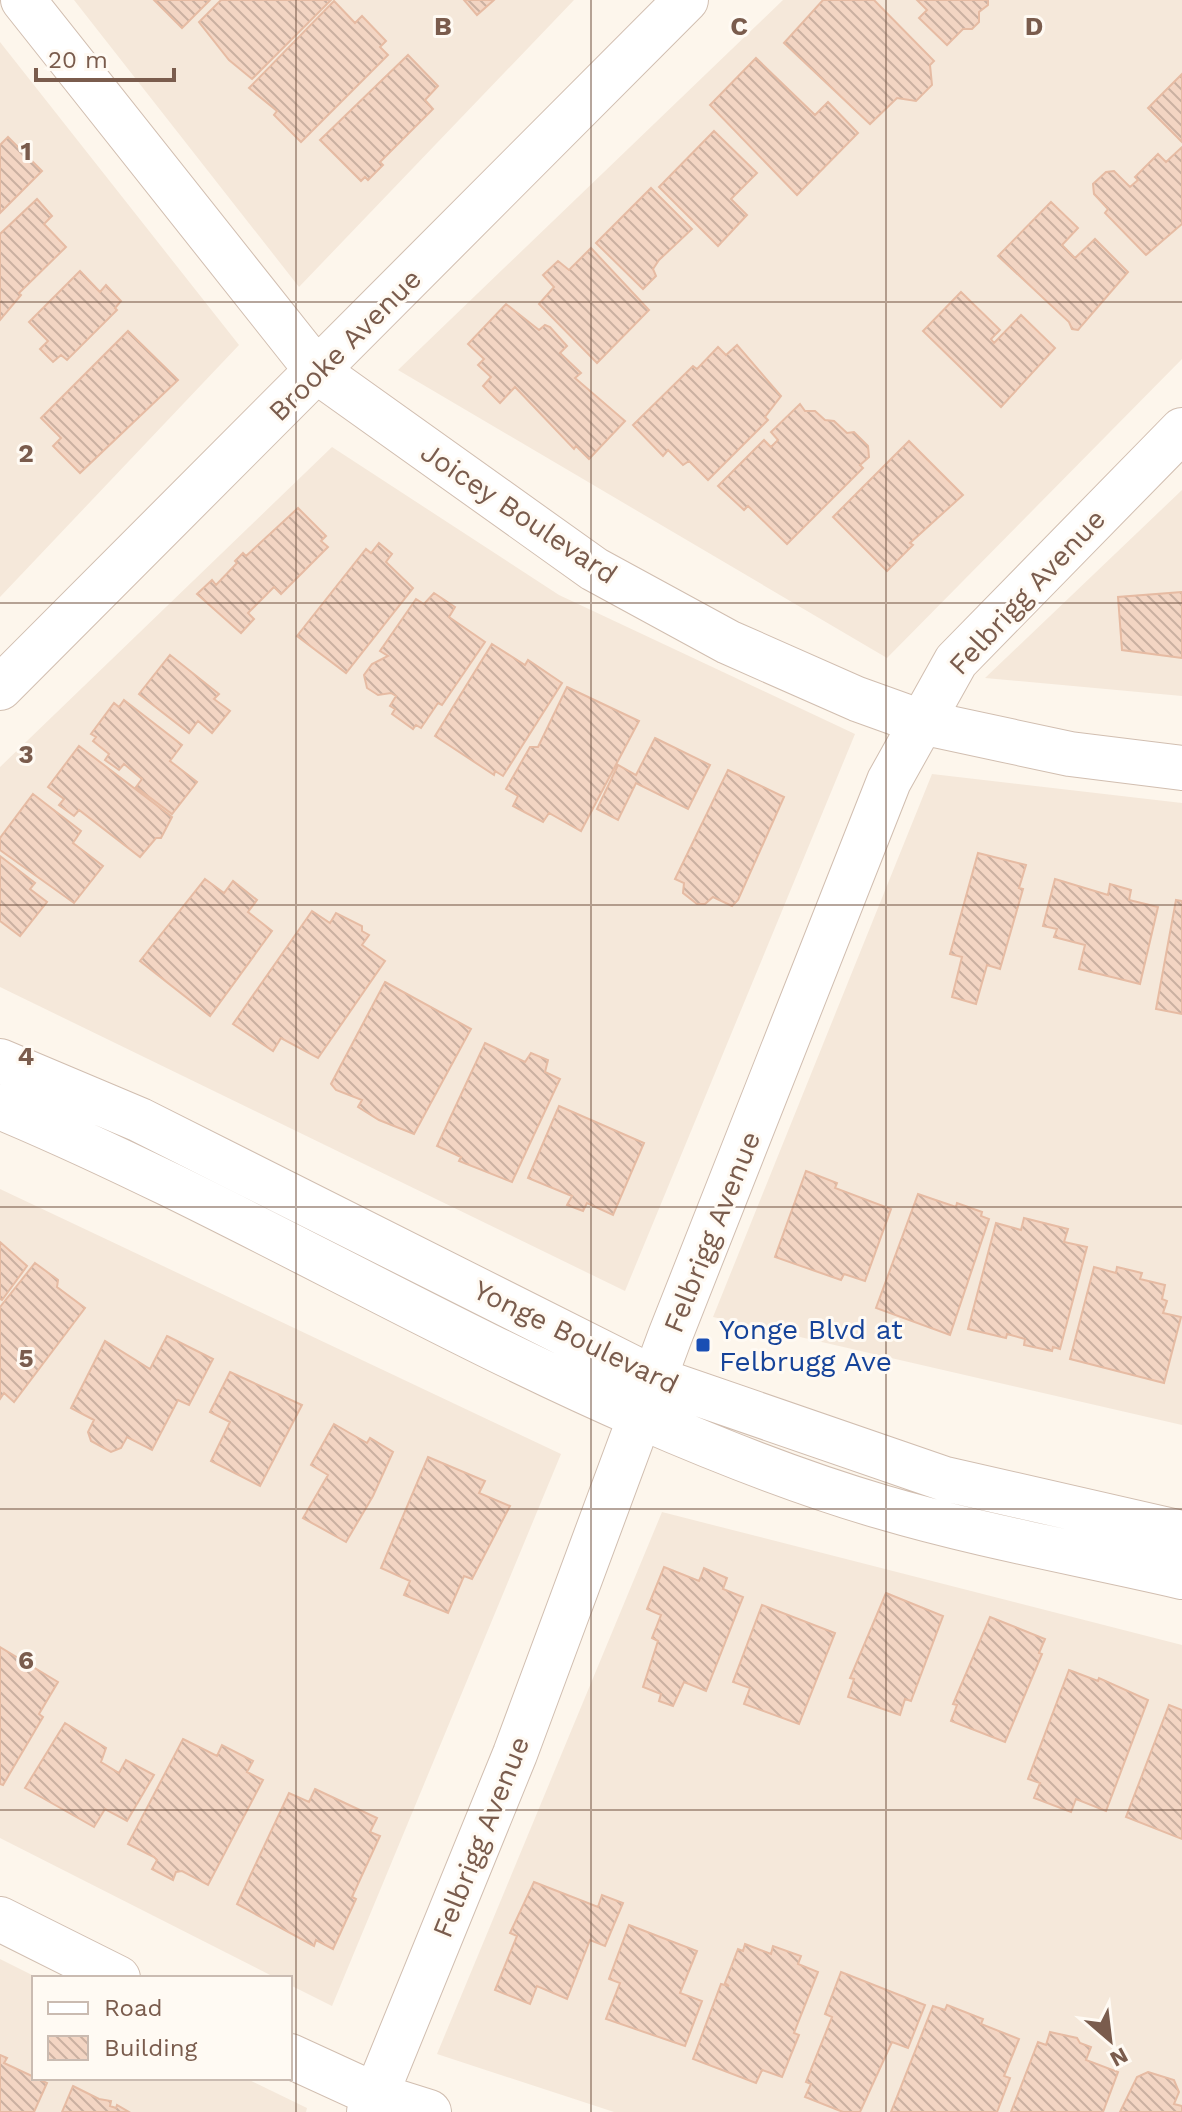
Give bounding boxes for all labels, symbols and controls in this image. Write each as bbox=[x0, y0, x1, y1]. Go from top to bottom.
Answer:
text: B bbox=[434, 11, 452, 41]
text: C bbox=[730, 11, 748, 41]
text: D bbox=[1025, 11, 1043, 41]
scale bar bbox=[36, 32, 174, 82]
text: 20 m bbox=[48, 46, 108, 74]
text: 1 bbox=[20, 136, 32, 166]
street label: Brooke Avenue bbox=[262, 262, 428, 428]
street label: Joicey Boulevard bbox=[415, 435, 623, 591]
text: 2 bbox=[18, 438, 34, 468]
street label: Felbrigg Avenue bbox=[942, 503, 1112, 681]
text: 3 bbox=[18, 739, 34, 769]
text: 4 bbox=[18, 1041, 35, 1071]
street label: Felbrigg Avenue bbox=[657, 1127, 767, 1337]
street label: Yonge Boulevard bbox=[468, 1273, 684, 1401]
place label: Yonge Blvd at Felbrugg Ave bbox=[719, 1313, 903, 1378]
marker: Yonge Blvd at Felbrugg Ave bbox=[694, 1336, 712, 1354]
text: 5 bbox=[18, 1343, 34, 1373]
text: 6 bbox=[18, 1645, 34, 1675]
street label: Felbrigg Avenue bbox=[426, 1732, 536, 1942]
legend bbox=[32, 1976, 292, 2080]
text: Road bbox=[104, 1994, 163, 2022]
north arrow bbox=[1070, 2000, 1150, 2080]
text: Building bbox=[104, 2034, 197, 2062]
text: N bbox=[1106, 2042, 1132, 2072]

